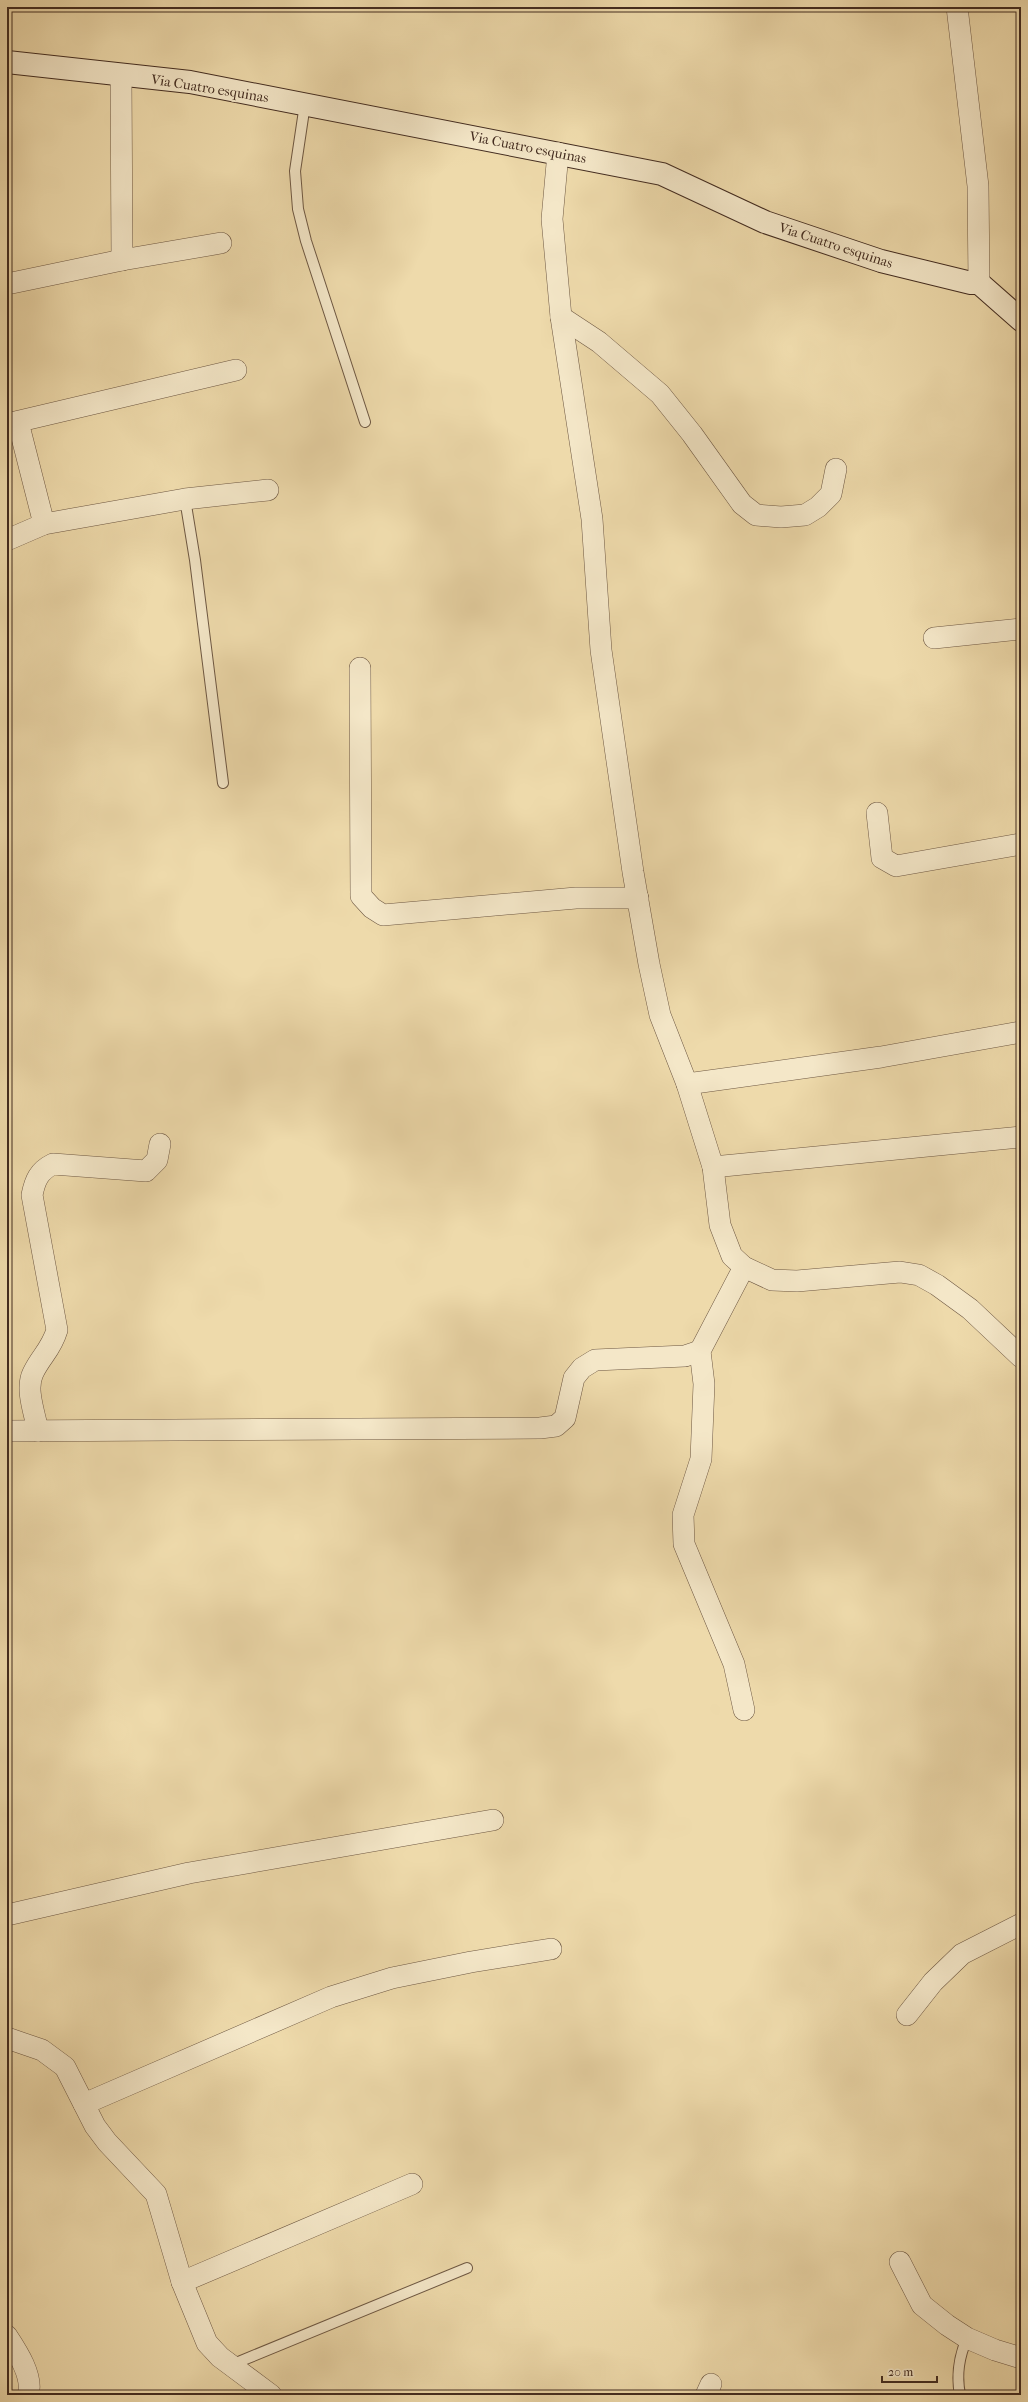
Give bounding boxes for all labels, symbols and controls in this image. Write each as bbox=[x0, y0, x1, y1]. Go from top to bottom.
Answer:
street label: Via Cuatro esquinas bbox=[149, 71, 270, 106]
street label: Via Cuatro esquinas bbox=[467, 128, 588, 167]
street label: Via Cuatro esquinas bbox=[776, 219, 895, 272]
scale bar bbox=[882, 2358, 937, 2384]
text: 20 m bbox=[888, 2365, 913, 2379]

